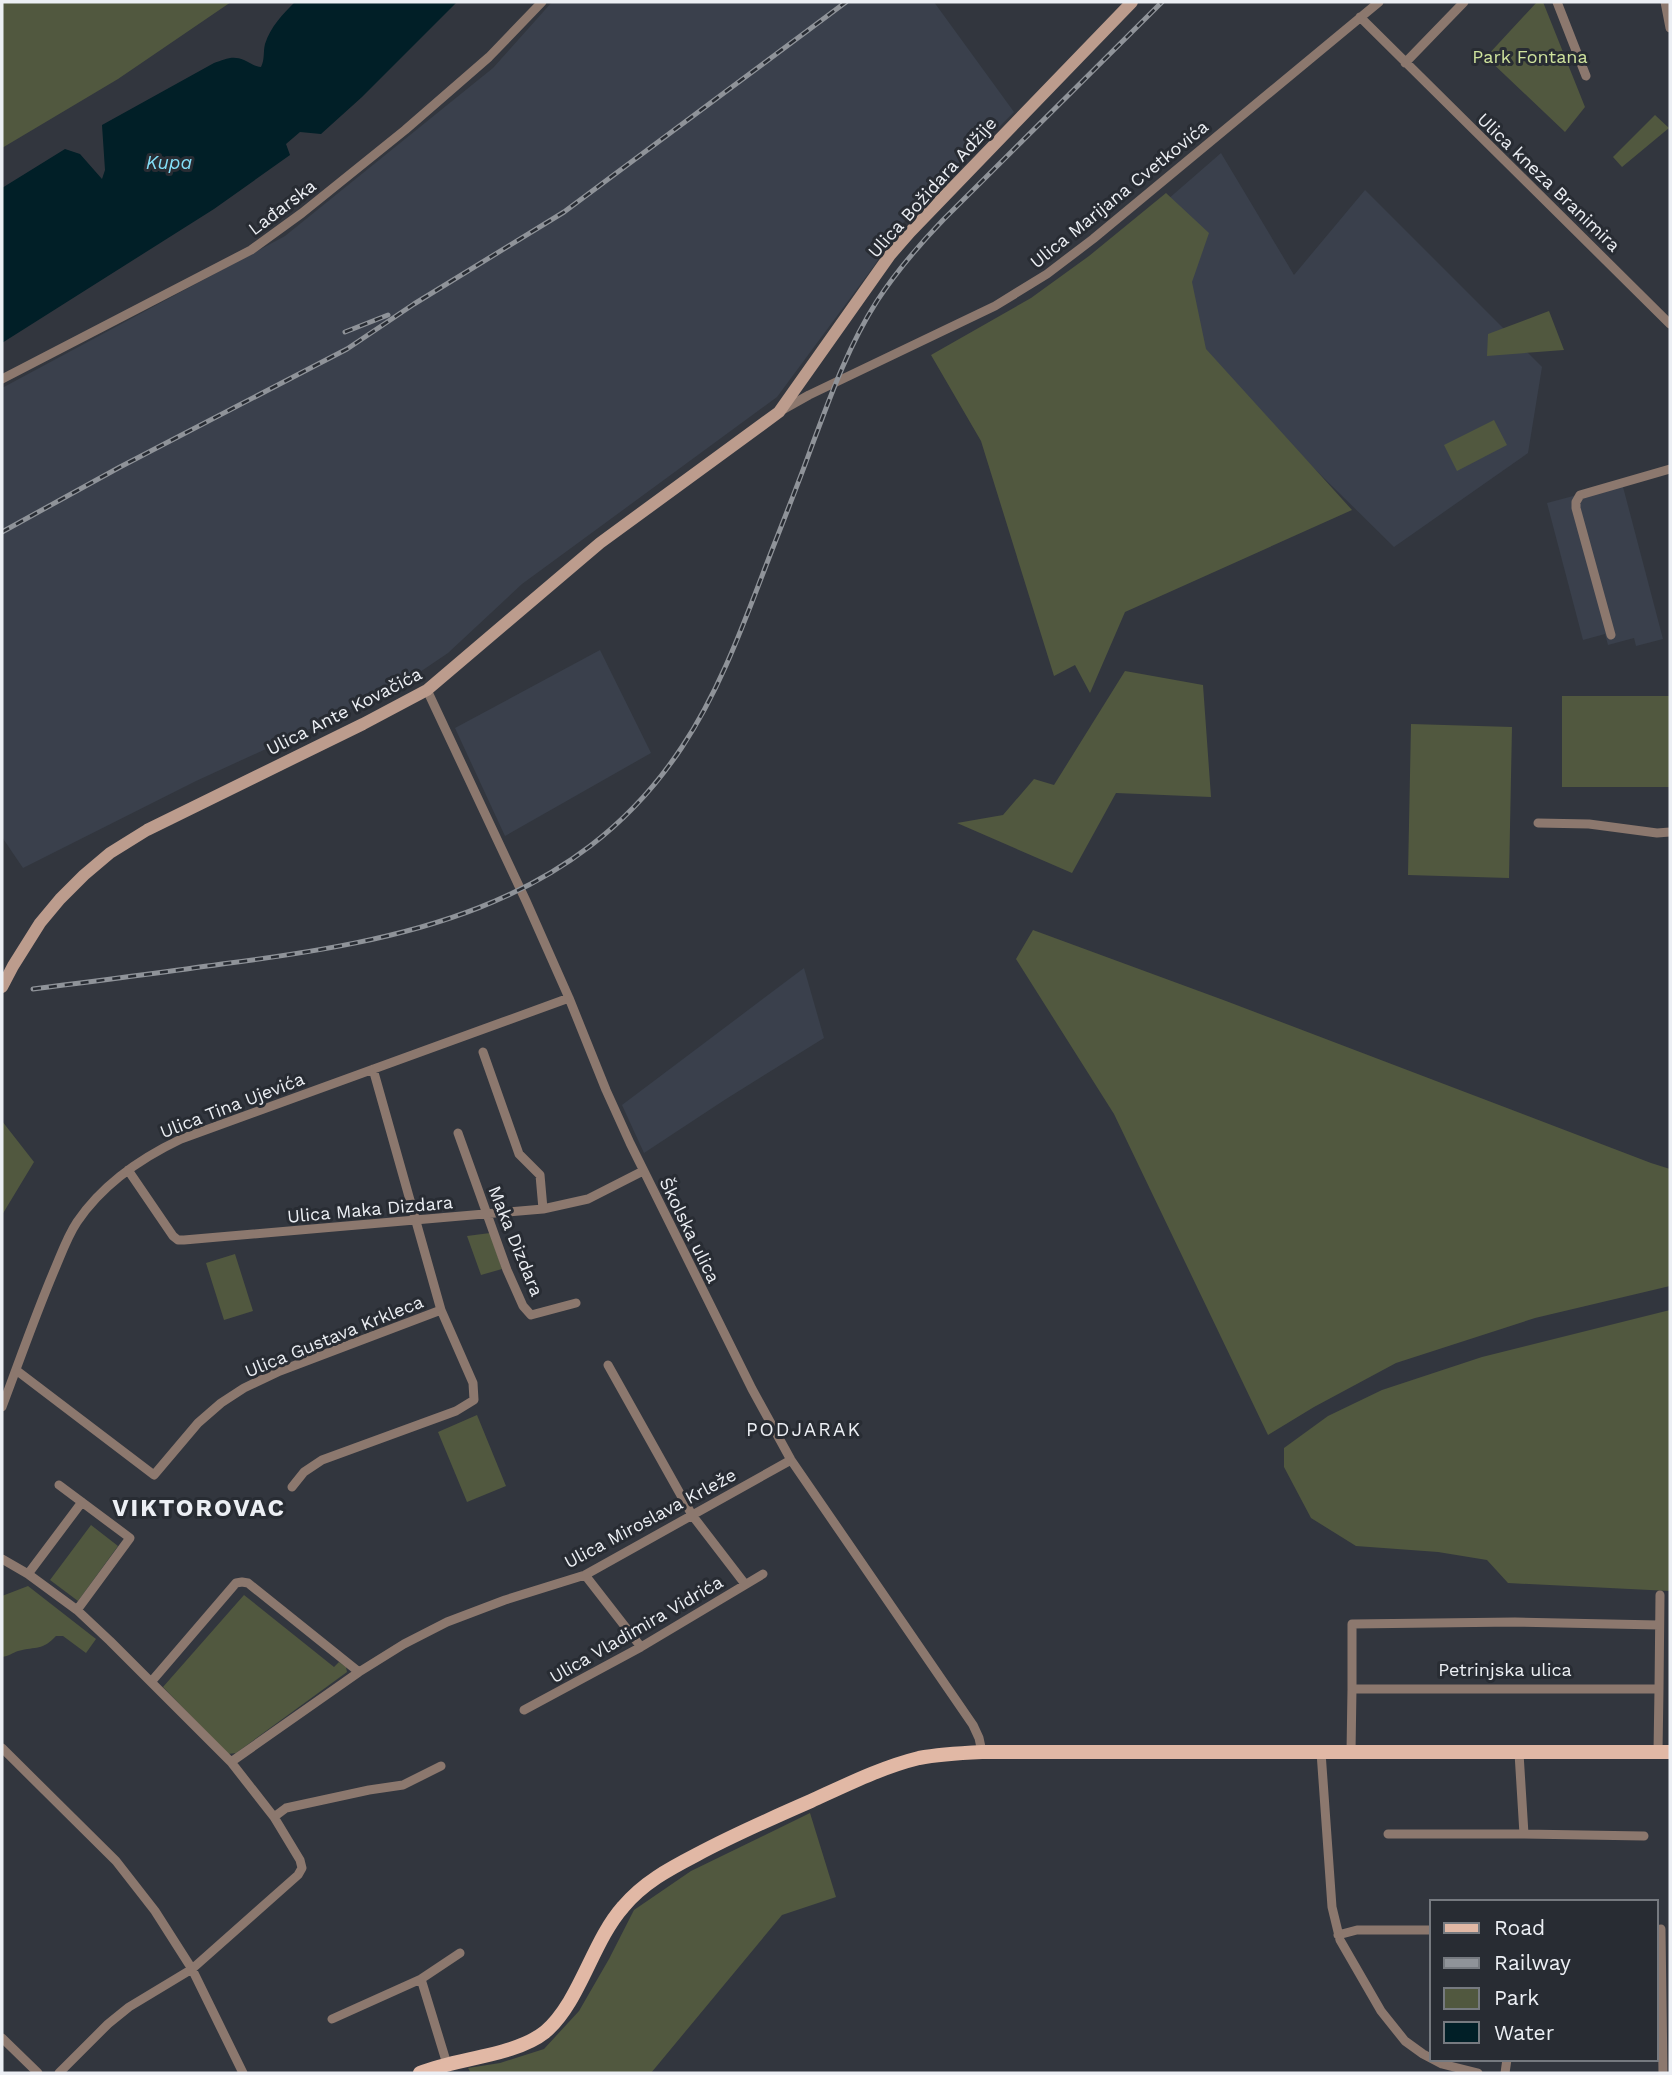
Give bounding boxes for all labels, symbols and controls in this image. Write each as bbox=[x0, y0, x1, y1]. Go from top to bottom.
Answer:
park label: Park Fontana bbox=[1472, 46, 1588, 67]
street label: Ulica kneza Branimira bbox=[1473, 108, 1625, 256]
street label: Ulica Božidara Adžije bbox=[863, 112, 1001, 262]
street label: Ulica Marijana Cvetkovića bbox=[1026, 116, 1212, 272]
water label: Kupa bbox=[146, 151, 192, 174]
street label: Lađarska bbox=[244, 175, 320, 239]
street label: Ulica Ante Kovačića bbox=[263, 663, 425, 759]
street label: Ulica Tina Ujevića bbox=[157, 1068, 307, 1142]
street label: Školska ulica bbox=[655, 1174, 725, 1286]
street label: Maka Dizdara bbox=[484, 1183, 548, 1299]
street label: Ulica Maka Dizdara bbox=[286, 1191, 454, 1227]
street label: Ulica Gustava Krkleca bbox=[242, 1291, 426, 1381]
district label: PODJARAK bbox=[746, 1418, 862, 1441]
street label: Ulica Miroslava Krleže bbox=[560, 1464, 740, 1572]
district label: VIKTOROVAC bbox=[112, 1494, 286, 1522]
street label: Ulica Vladimira Vidrića bbox=[546, 1571, 726, 1687]
street label: Petrinjska ulica bbox=[1438, 1659, 1572, 1680]
legend bbox=[1430, 1900, 1658, 2061]
text: Road bbox=[1494, 1915, 1545, 1940]
text: Railway bbox=[1494, 1950, 1571, 1975]
text: Park bbox=[1494, 1985, 1539, 2010]
text: Water bbox=[1494, 2020, 1555, 2045]

